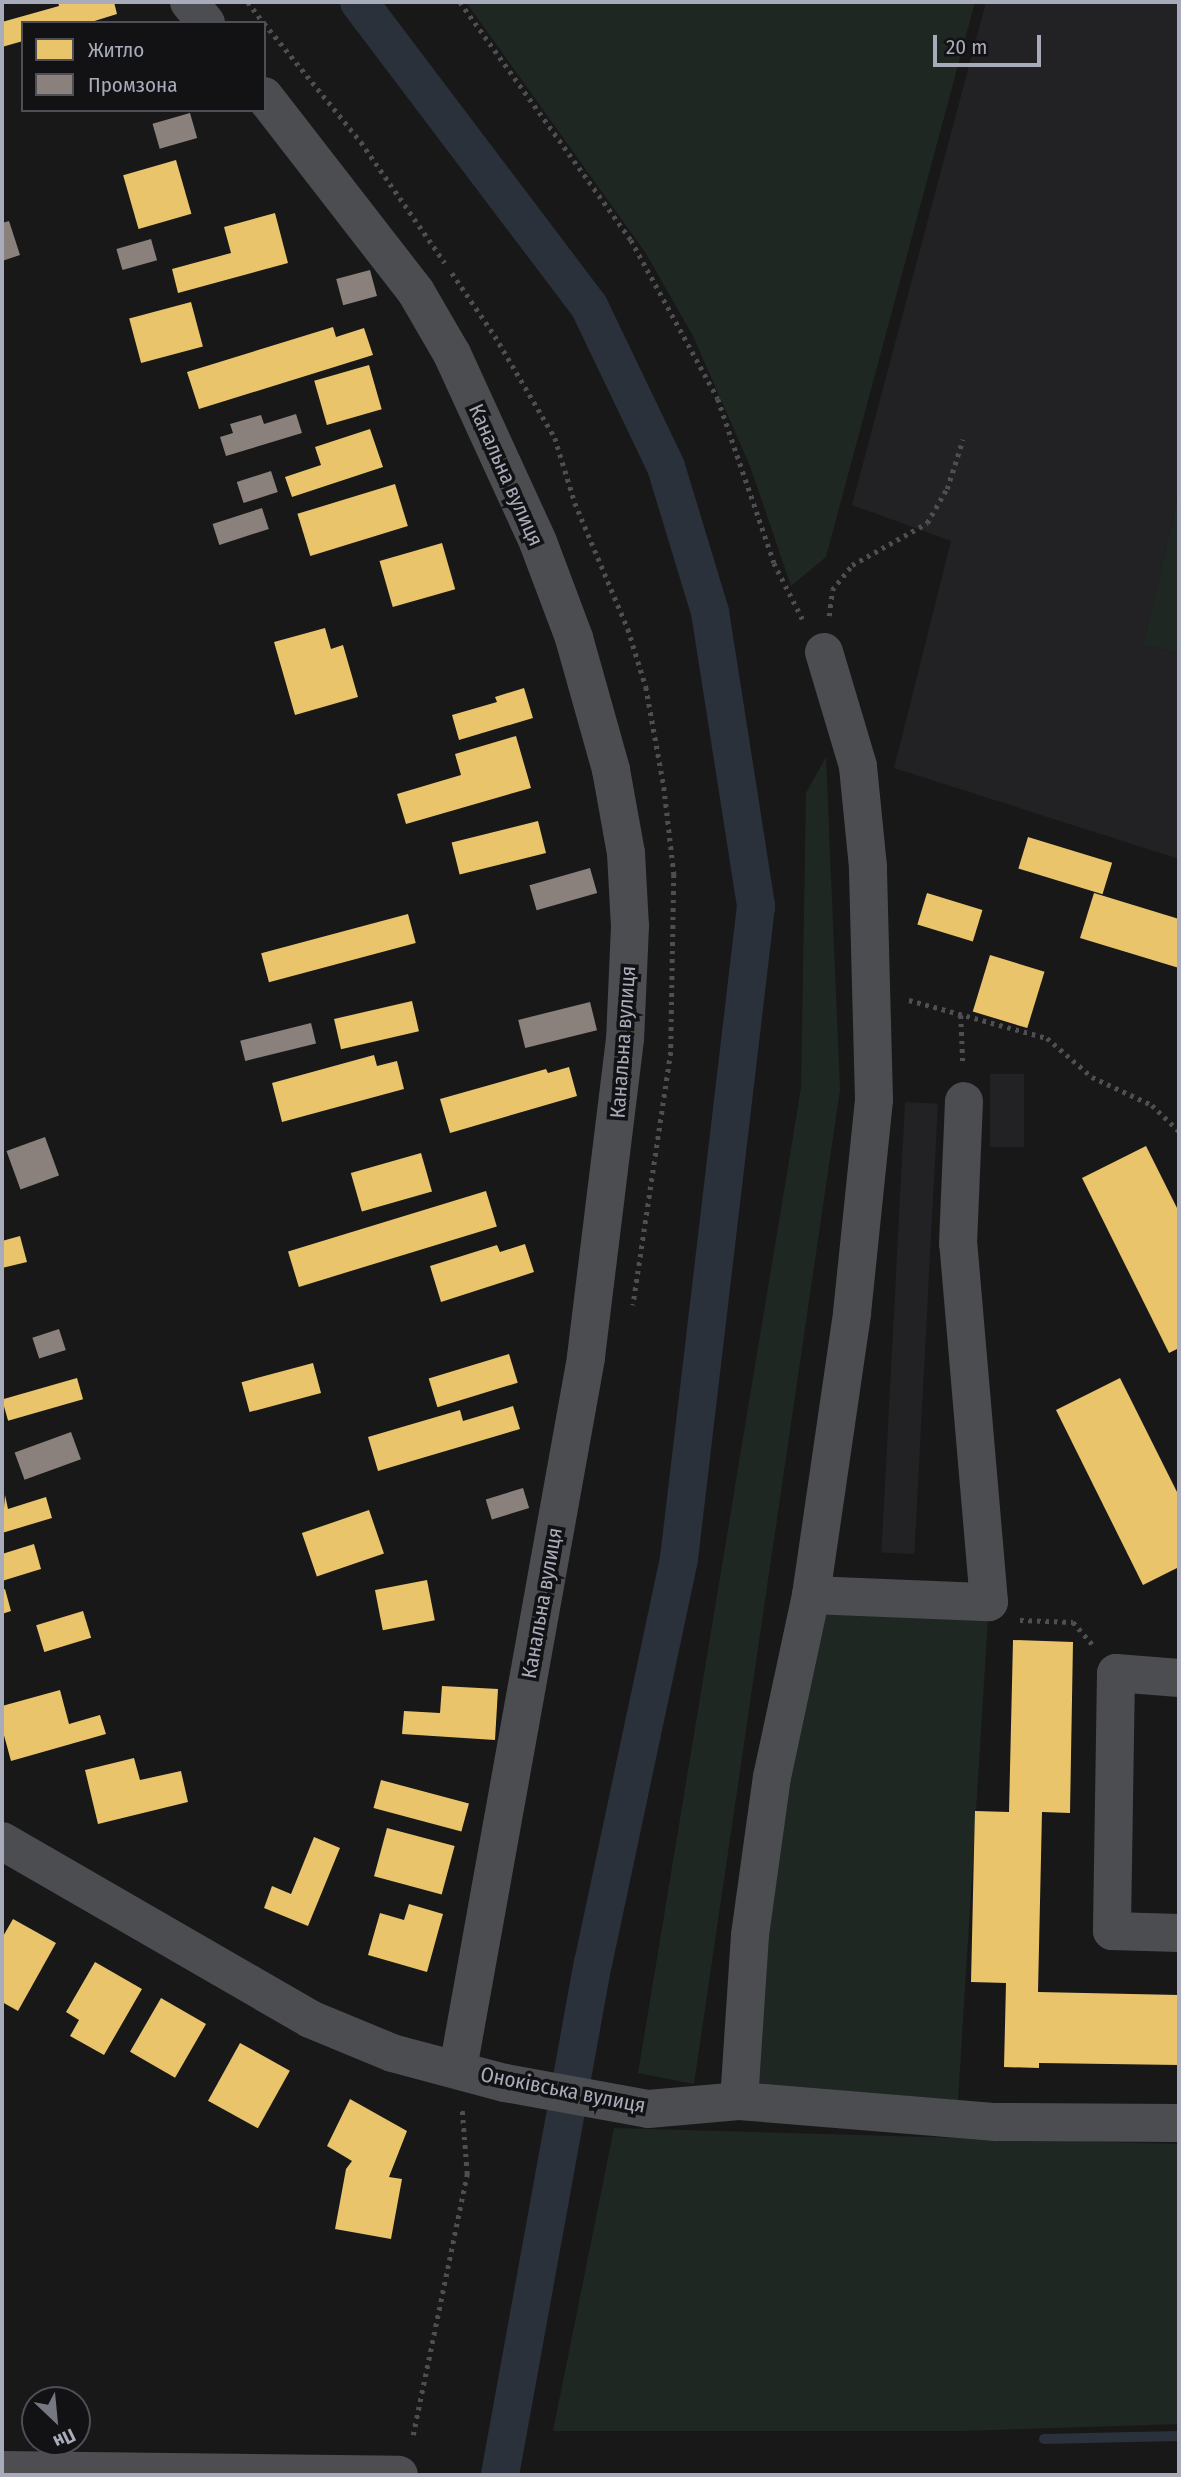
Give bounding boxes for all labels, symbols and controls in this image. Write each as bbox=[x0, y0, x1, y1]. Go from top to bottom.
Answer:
legend bbox=[21, 21, 266, 112]
scale bar bbox=[936, 21, 1044, 65]
text: 20 m bbox=[946, 34, 987, 60]
text: Житло bbox=[88, 37, 144, 63]
text: Промзона bbox=[88, 72, 177, 98]
street label: Канальна вулиця bbox=[463, 400, 549, 550]
street label: Канальна вулиця bbox=[605, 965, 641, 1119]
street label: Канальна вулиця bbox=[516, 1526, 568, 1680]
street label: Оноківська вулиця bbox=[478, 2062, 648, 2118]
north arrow bbox=[21, 2386, 91, 2456]
text: Пн bbox=[50, 2423, 79, 2454]

